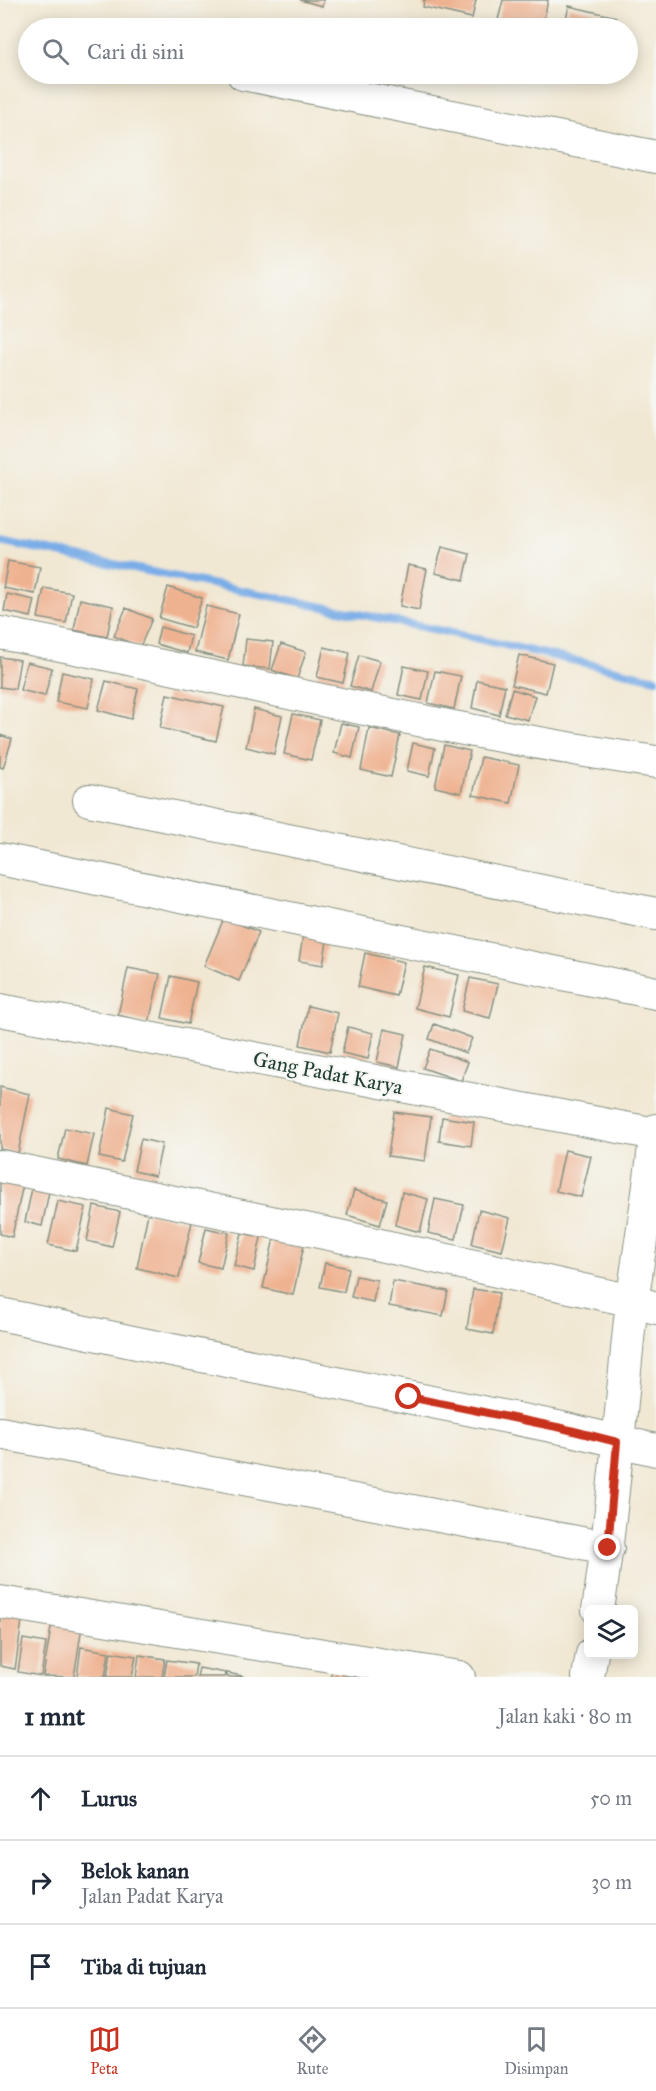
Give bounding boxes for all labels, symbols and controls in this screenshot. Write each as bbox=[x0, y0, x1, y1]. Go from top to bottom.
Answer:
search box bbox=[18, 18, 638, 84]
icon: search bbox=[39, 35, 72, 68]
text: Cari di sini bbox=[87, 38, 184, 65]
street label: Gang Padat Karya bbox=[251, 1046, 405, 1100]
route start bbox=[395, 1383, 421, 1409]
route end bbox=[594, 1534, 620, 1560]
map controls bbox=[584, 1605, 638, 1659]
button: layers bbox=[584, 1605, 638, 1659]
text: 1 mnt bbox=[24, 1700, 85, 1732]
text: Jalan kaki · 80 m bbox=[498, 1704, 632, 1728]
icon: ahead bbox=[24, 1782, 57, 1815]
text: Lurus bbox=[81, 1785, 137, 1812]
text: 50 m bbox=[590, 1786, 632, 1810]
text: Belok kanan bbox=[81, 1857, 189, 1884]
icon: right bbox=[24, 1866, 57, 1899]
text: 30 m bbox=[591, 1870, 632, 1894]
text: Jalan Padat Karya bbox=[81, 1884, 223, 1908]
icon: arrive bbox=[24, 1950, 57, 1983]
text: Tiba di tujuan bbox=[81, 1953, 206, 1980]
tab: Peta bbox=[88, 2023, 121, 2078]
tab: Rute bbox=[296, 2023, 329, 2078]
tab: Disimpan bbox=[504, 2023, 568, 2078]

